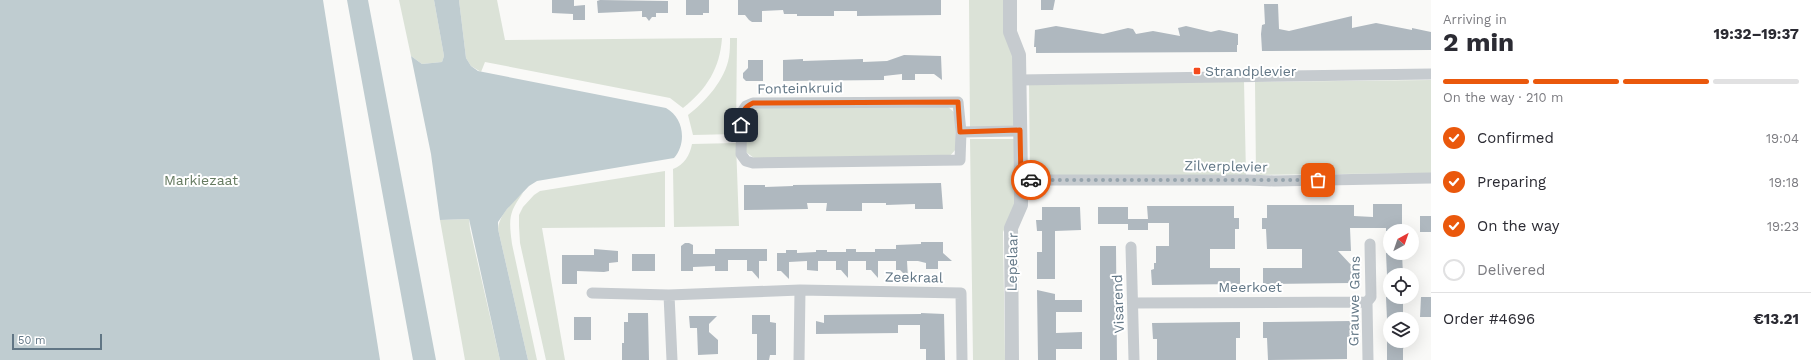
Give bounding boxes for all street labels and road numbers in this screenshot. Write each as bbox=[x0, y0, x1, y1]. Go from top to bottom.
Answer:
street label: Fonteinkruid bbox=[757, 79, 843, 97]
street label: Zilverplevier bbox=[1184, 157, 1268, 175]
street label: Lepelaar bbox=[1003, 232, 1021, 292]
street label: Grauwe Gans bbox=[1345, 256, 1363, 346]
street label: Zeekraal bbox=[885, 268, 944, 286]
street label: Visarend bbox=[1109, 274, 1127, 334]
street label: Meerkoet bbox=[1218, 279, 1282, 295]

